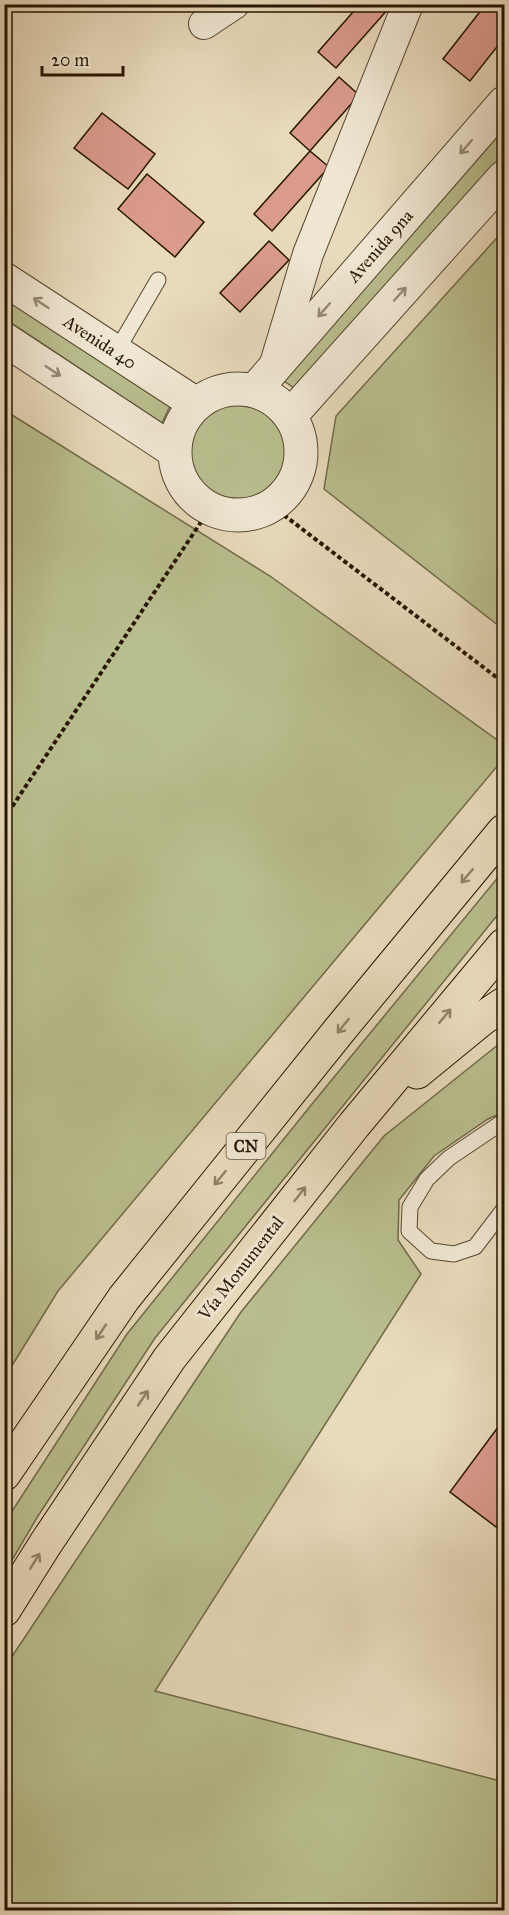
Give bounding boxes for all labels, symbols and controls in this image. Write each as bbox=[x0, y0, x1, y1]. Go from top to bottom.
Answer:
scale bar bbox=[42, 39, 123, 77]
text: 20 m bbox=[51, 49, 89, 71]
one-way arrow bbox=[459, 139, 473, 154]
street label: Avenida 9na bbox=[342, 205, 418, 288]
one-way arrow bbox=[393, 286, 407, 301]
one-way arrow bbox=[33, 297, 50, 309]
one-way arrow bbox=[317, 302, 331, 317]
street label: Avenida 40 bbox=[58, 310, 141, 374]
one-way arrow bbox=[45, 365, 62, 378]
one-way arrow bbox=[461, 868, 474, 884]
one-way arrow bbox=[438, 1009, 452, 1024]
one-way arrow bbox=[336, 1018, 350, 1033]
road number: CN bbox=[226, 1133, 266, 1159]
one-way arrow bbox=[214, 1170, 227, 1186]
one-way arrow bbox=[293, 1186, 306, 1202]
street label: Vía Monumental bbox=[193, 1211, 289, 1325]
one-way arrow bbox=[95, 1323, 107, 1339]
one-way arrow bbox=[137, 1391, 149, 1407]
one-way arrow bbox=[30, 1553, 42, 1570]

